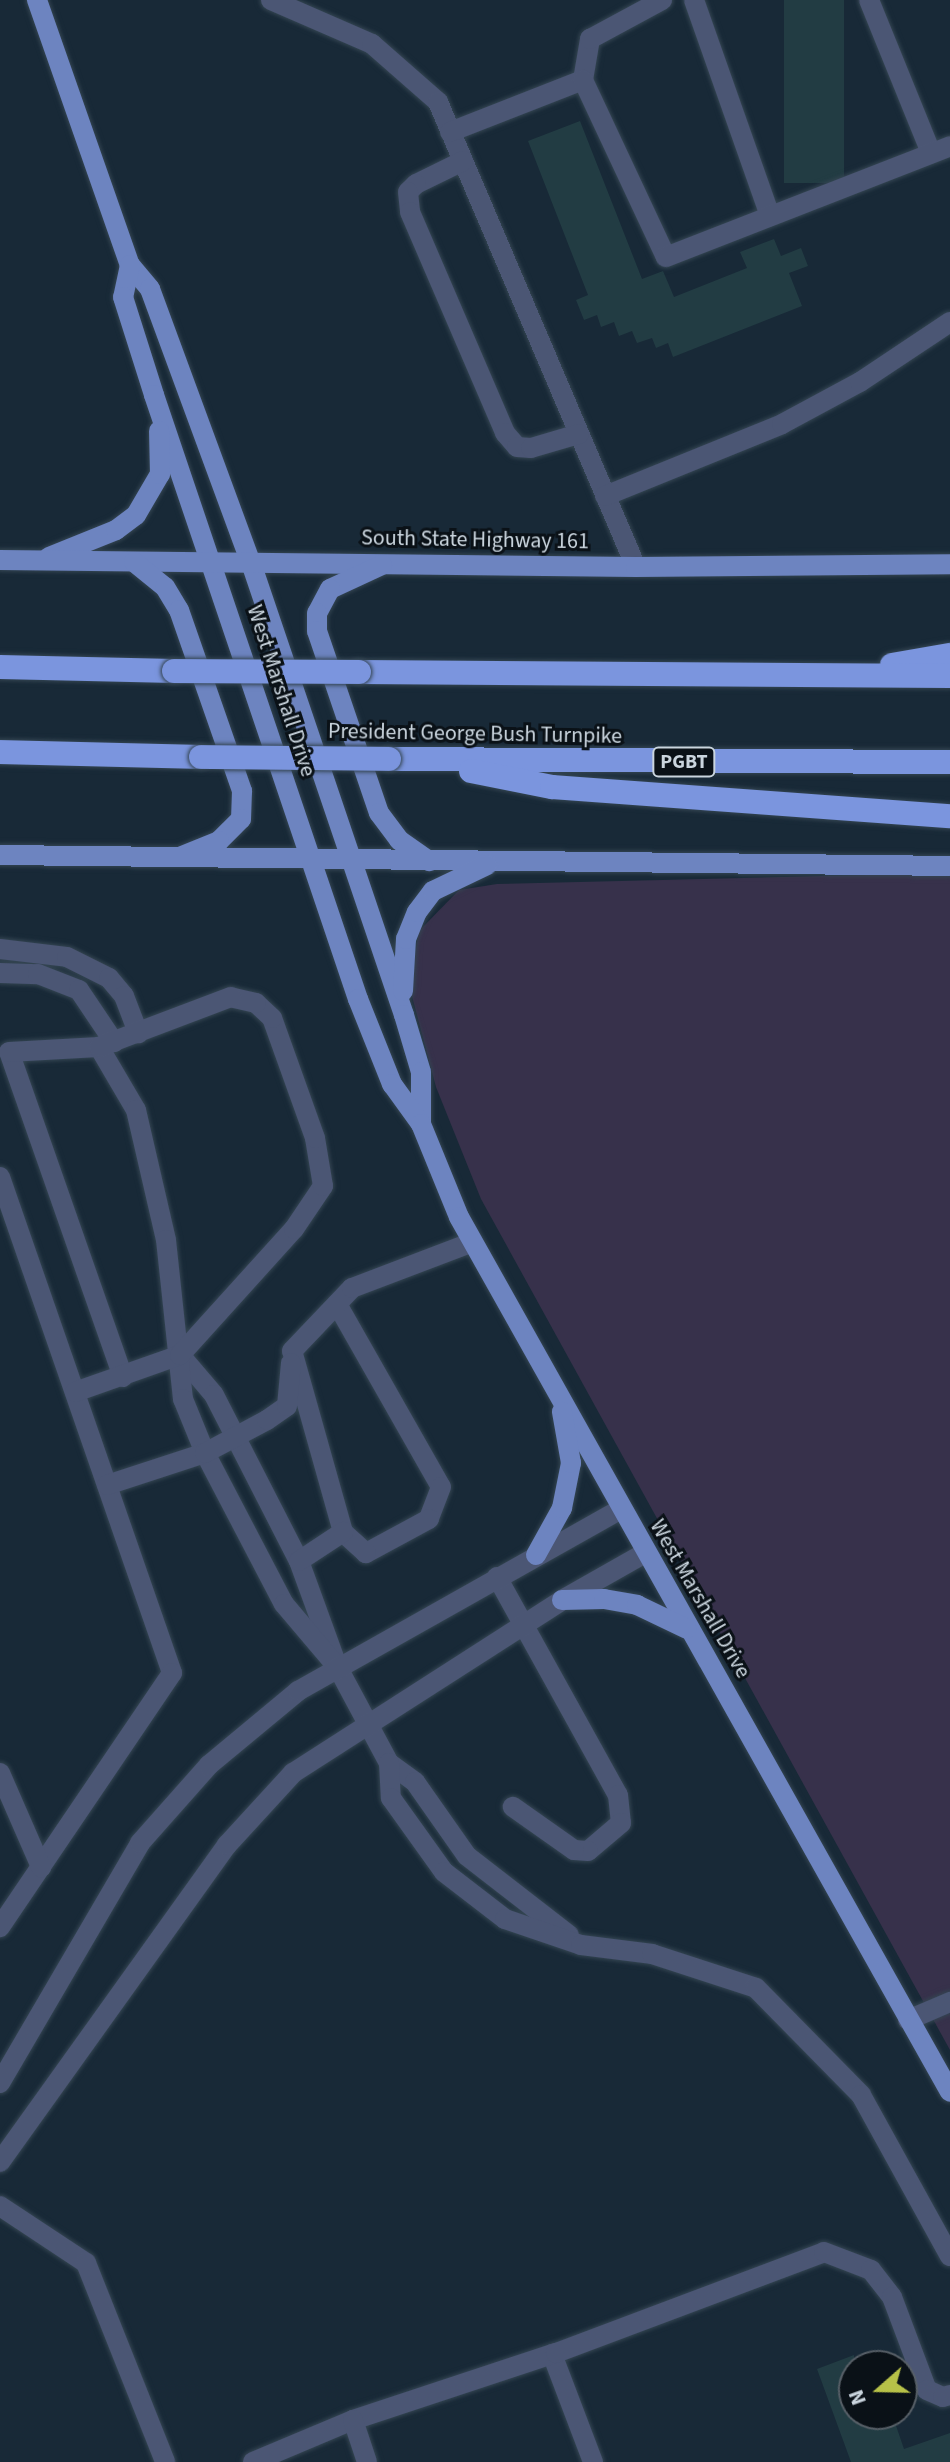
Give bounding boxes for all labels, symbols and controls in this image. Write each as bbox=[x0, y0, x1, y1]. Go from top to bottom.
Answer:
street label: South State Highway 161 bbox=[361, 525, 589, 555]
street label: West Marshall Drive bbox=[241, 602, 321, 780]
street label: President George Bush Turnpike bbox=[328, 718, 622, 750]
road number: PGBT bbox=[652, 746, 716, 778]
street label: West Marshall Drive bbox=[644, 1515, 756, 1683]
north arrow bbox=[838, 2350, 918, 2430]
text: N bbox=[840, 2385, 875, 2410]

